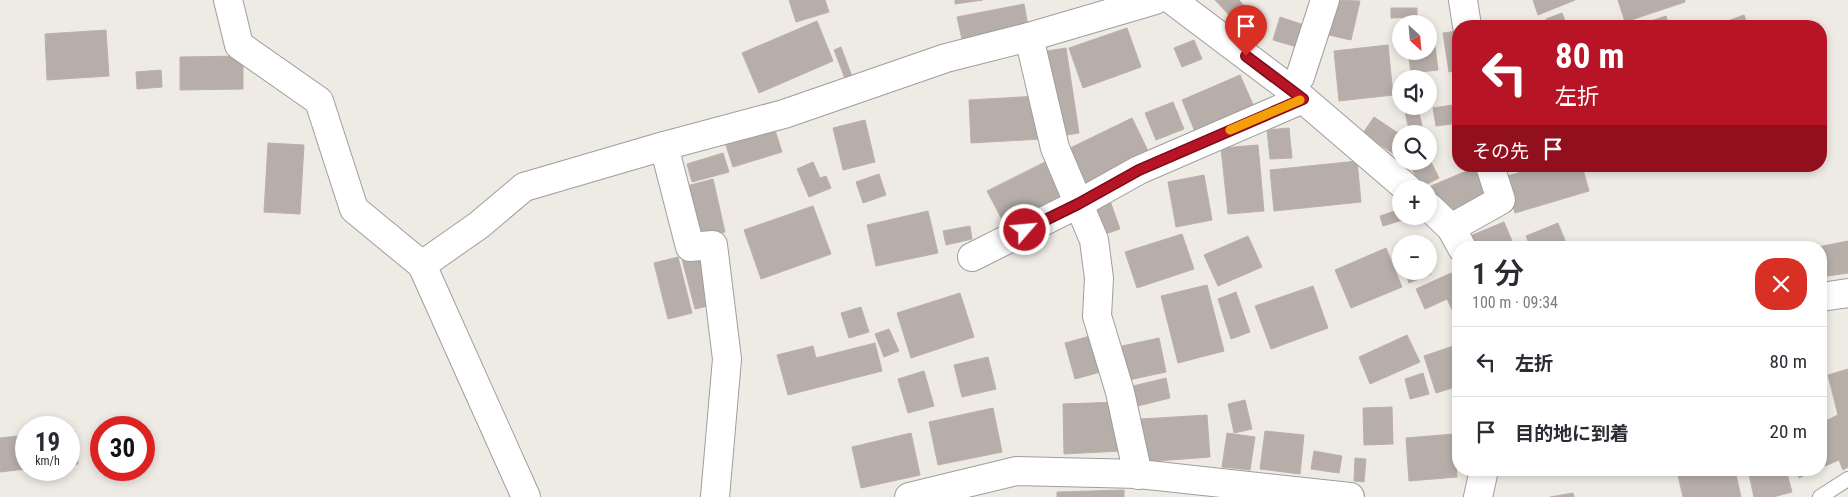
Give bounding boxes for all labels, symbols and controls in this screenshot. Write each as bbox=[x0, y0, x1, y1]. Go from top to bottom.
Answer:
pin bbox=[1225, 5, 1267, 56]
icon: arrive bbox=[1232, 12, 1260, 40]
north arrow bbox=[1392, 15, 1438, 60]
map controls bbox=[1392, 15, 1437, 280]
text: 80 m bbox=[1555, 36, 1624, 77]
icon: left bbox=[1472, 40, 1537, 105]
button: sound bbox=[1392, 70, 1437, 115]
text: 左折 bbox=[1555, 84, 1599, 109]
button: search bbox=[1392, 125, 1437, 170]
icon: arrive bbox=[1539, 135, 1567, 163]
text: その先 bbox=[1472, 140, 1529, 163]
button: + bbox=[1392, 180, 1437, 225]
position arrow bbox=[998, 203, 1050, 255]
button: − bbox=[1392, 235, 1437, 280]
text: 1 分 bbox=[1472, 256, 1524, 291]
button: close bbox=[1755, 258, 1807, 310]
text: 100 m · 09:34 bbox=[1472, 293, 1558, 312]
icon: left bbox=[1472, 348, 1500, 376]
text: 80 m bbox=[1770, 350, 1807, 373]
text: 左折 bbox=[1515, 352, 1553, 375]
speed limit sign: 30 bbox=[90, 416, 155, 481]
icon: arrive bbox=[1472, 418, 1500, 446]
text: 20 m bbox=[1770, 420, 1807, 443]
text: 目的地に到着 bbox=[1515, 422, 1629, 445]
text: 19 bbox=[35, 428, 60, 457]
text: km/h bbox=[35, 454, 60, 468]

